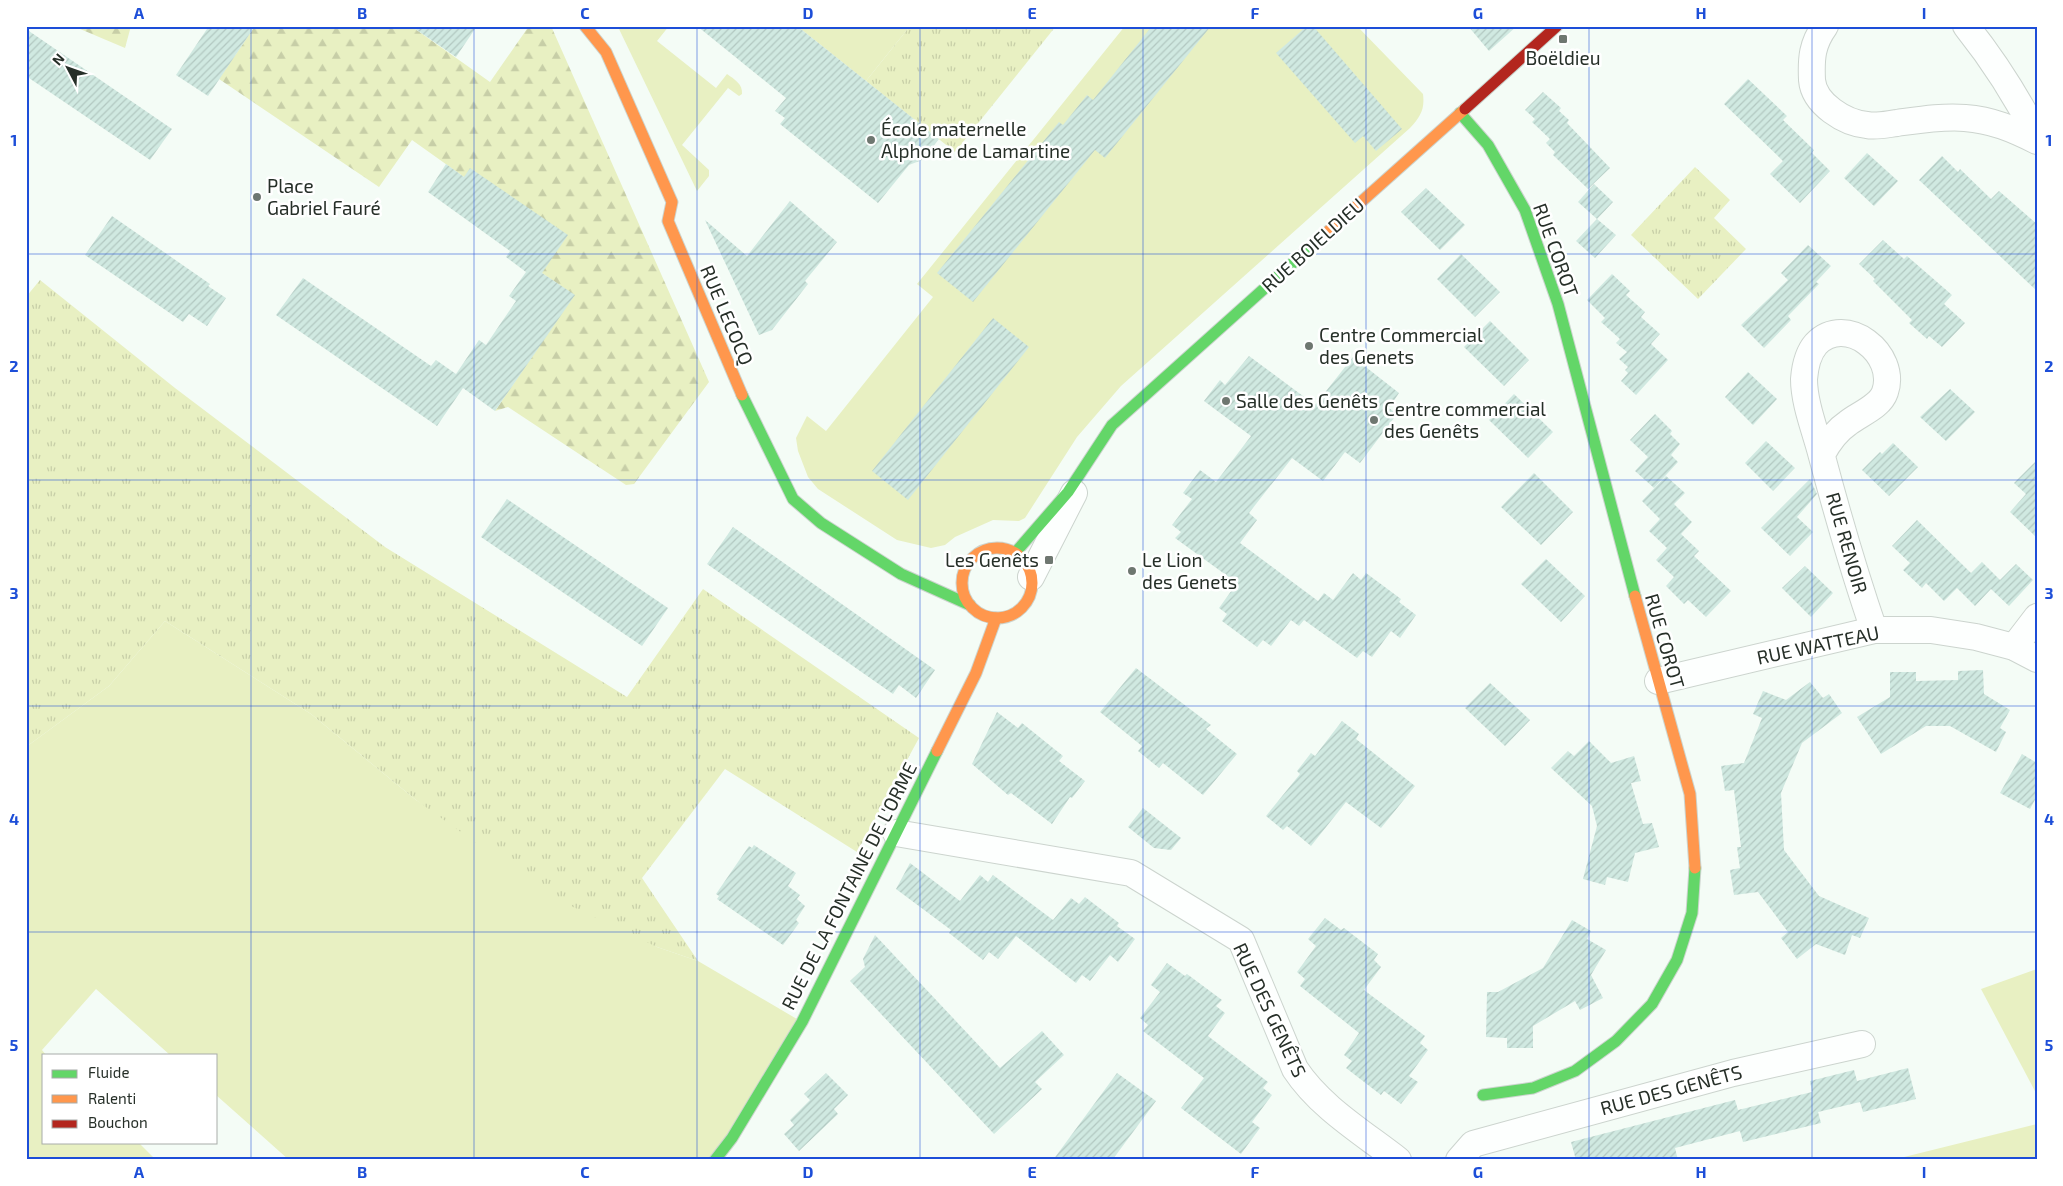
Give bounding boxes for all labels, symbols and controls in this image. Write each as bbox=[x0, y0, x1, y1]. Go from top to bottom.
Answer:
text: A bbox=[134, 3, 145, 22]
text: B bbox=[357, 3, 367, 22]
text: C bbox=[580, 3, 590, 22]
text: D bbox=[803, 3, 814, 22]
text: E bbox=[1027, 3, 1037, 22]
text: F bbox=[1251, 3, 1260, 22]
text: G bbox=[1473, 3, 1483, 22]
text: H bbox=[1695, 3, 1707, 22]
text: I bbox=[1922, 3, 1926, 22]
marker: Boëldieu bbox=[1557, 33, 1569, 45]
north arrow bbox=[42, 42, 92, 92]
place label: Boëldieu bbox=[1525, 46, 1601, 69]
text: N bbox=[48, 50, 68, 69]
place label: École maternelle Alphone de Lamartine bbox=[881, 117, 1070, 162]
text: 1 bbox=[11, 130, 17, 149]
text: 1 bbox=[2046, 130, 2052, 149]
marker: École maternelle Alphone de Lamartine bbox=[865, 134, 877, 146]
place label: Place Gabriel Fauré bbox=[267, 174, 381, 219]
marker: Place Gabriel Fauré bbox=[251, 191, 263, 203]
street label: RUE BOIELDIEU bbox=[1257, 193, 1369, 297]
street label: RUE COROT bbox=[1529, 200, 1584, 300]
street label: RUE LECOCQ bbox=[696, 261, 759, 368]
place label: Centre Commercial des Genets bbox=[1319, 323, 1483, 368]
marker: Centre Commercial des Genets bbox=[1303, 340, 1315, 352]
text: 2 bbox=[9, 356, 19, 375]
text: 2 bbox=[2044, 356, 2054, 375]
place label: Salle des Genêts bbox=[1236, 389, 1378, 412]
marker: Salle des Genêts bbox=[1220, 395, 1232, 407]
place label: Centre commercial des Genêts bbox=[1384, 397, 1546, 442]
marker: Centre commercial des Genêts bbox=[1368, 414, 1380, 426]
street label: RUE RENOIR bbox=[1822, 489, 1873, 596]
place label: Les Genêts bbox=[945, 548, 1039, 571]
place label: Le Lion des Genets bbox=[1142, 548, 1237, 593]
marker: Les Genêts bbox=[1043, 554, 1055, 566]
marker: Le Lion des Genets bbox=[1126, 565, 1138, 577]
text: 3 bbox=[9, 583, 19, 602]
text: 3 bbox=[2044, 583, 2054, 602]
street label: RUE COROT bbox=[1641, 591, 1690, 691]
street label: RUE WATTEAU bbox=[1755, 620, 1881, 669]
street label: RUE DE LA FONTAINE DE L'ORME bbox=[776, 758, 921, 1013]
text: 4 bbox=[9, 809, 19, 828]
text: 4 bbox=[2044, 809, 2054, 828]
street label: RUE DES GENÊTS bbox=[1229, 939, 1312, 1081]
text: 5 bbox=[10, 1035, 19, 1054]
text: 5 bbox=[2045, 1035, 2054, 1054]
legend bbox=[42, 1054, 218, 1144]
street label: RUE DES GENÊTS bbox=[1598, 1060, 1744, 1119]
text: Fluide bbox=[88, 1063, 129, 1081]
text: Ralenti bbox=[88, 1089, 136, 1107]
text: Bouchon bbox=[88, 1113, 148, 1131]
text: A bbox=[134, 1162, 145, 1181]
text: B bbox=[357, 1162, 367, 1181]
text: C bbox=[580, 1162, 590, 1181]
text: D bbox=[803, 1162, 814, 1181]
text: E bbox=[1027, 1162, 1037, 1181]
text: F bbox=[1251, 1162, 1260, 1181]
text: G bbox=[1473, 1162, 1483, 1181]
text: H bbox=[1695, 1162, 1707, 1181]
text: I bbox=[1922, 1162, 1926, 1181]

